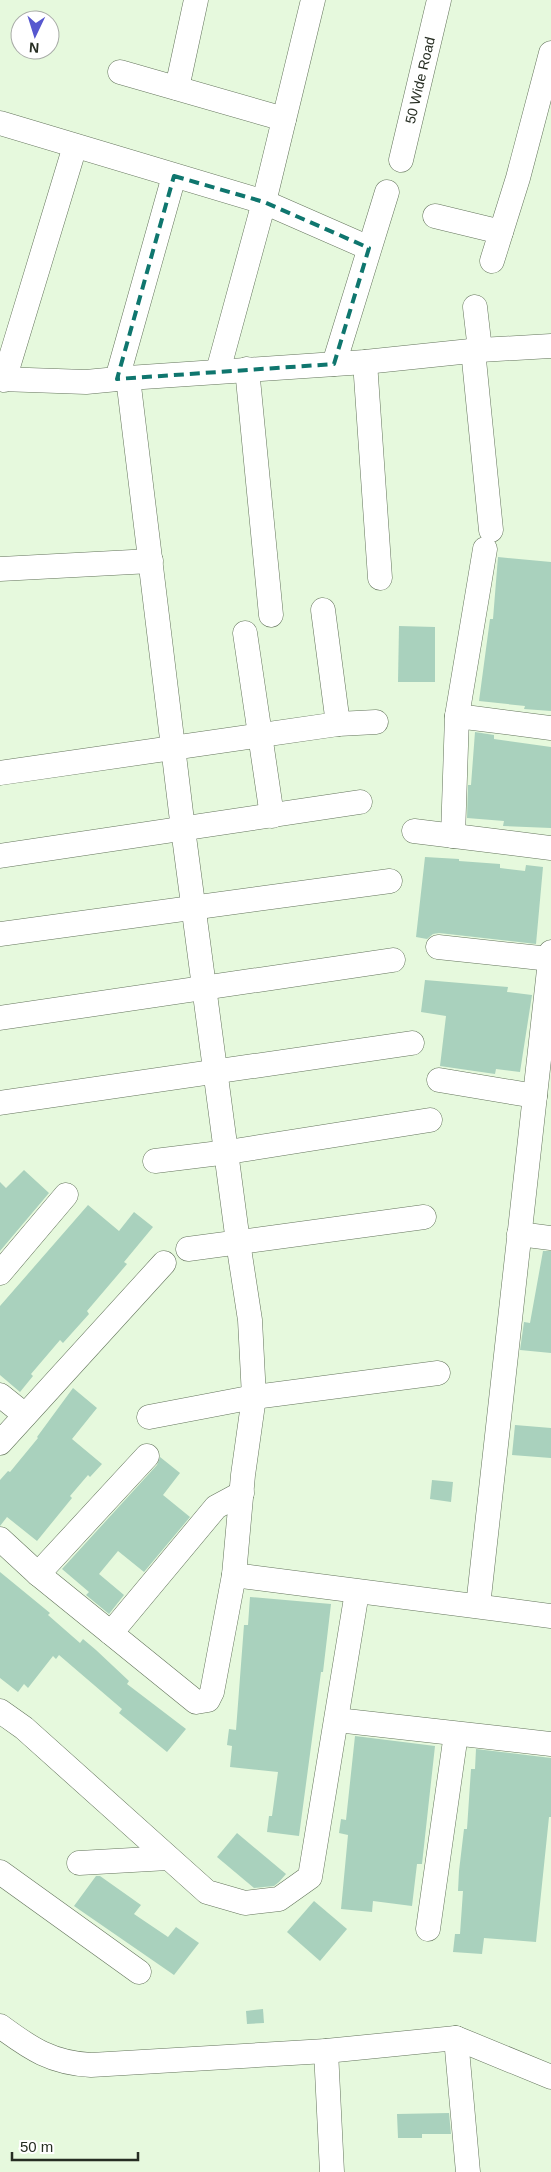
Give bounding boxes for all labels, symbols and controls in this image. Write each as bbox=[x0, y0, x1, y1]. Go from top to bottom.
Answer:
north arrow bbox=[10, 10, 60, 60]
street label: 50 Wide Road bbox=[402, 35, 438, 125]
text: N bbox=[28, 40, 40, 56]
scale bar bbox=[12, 2130, 139, 2162]
text: 50 m bbox=[20, 2138, 53, 2155]

